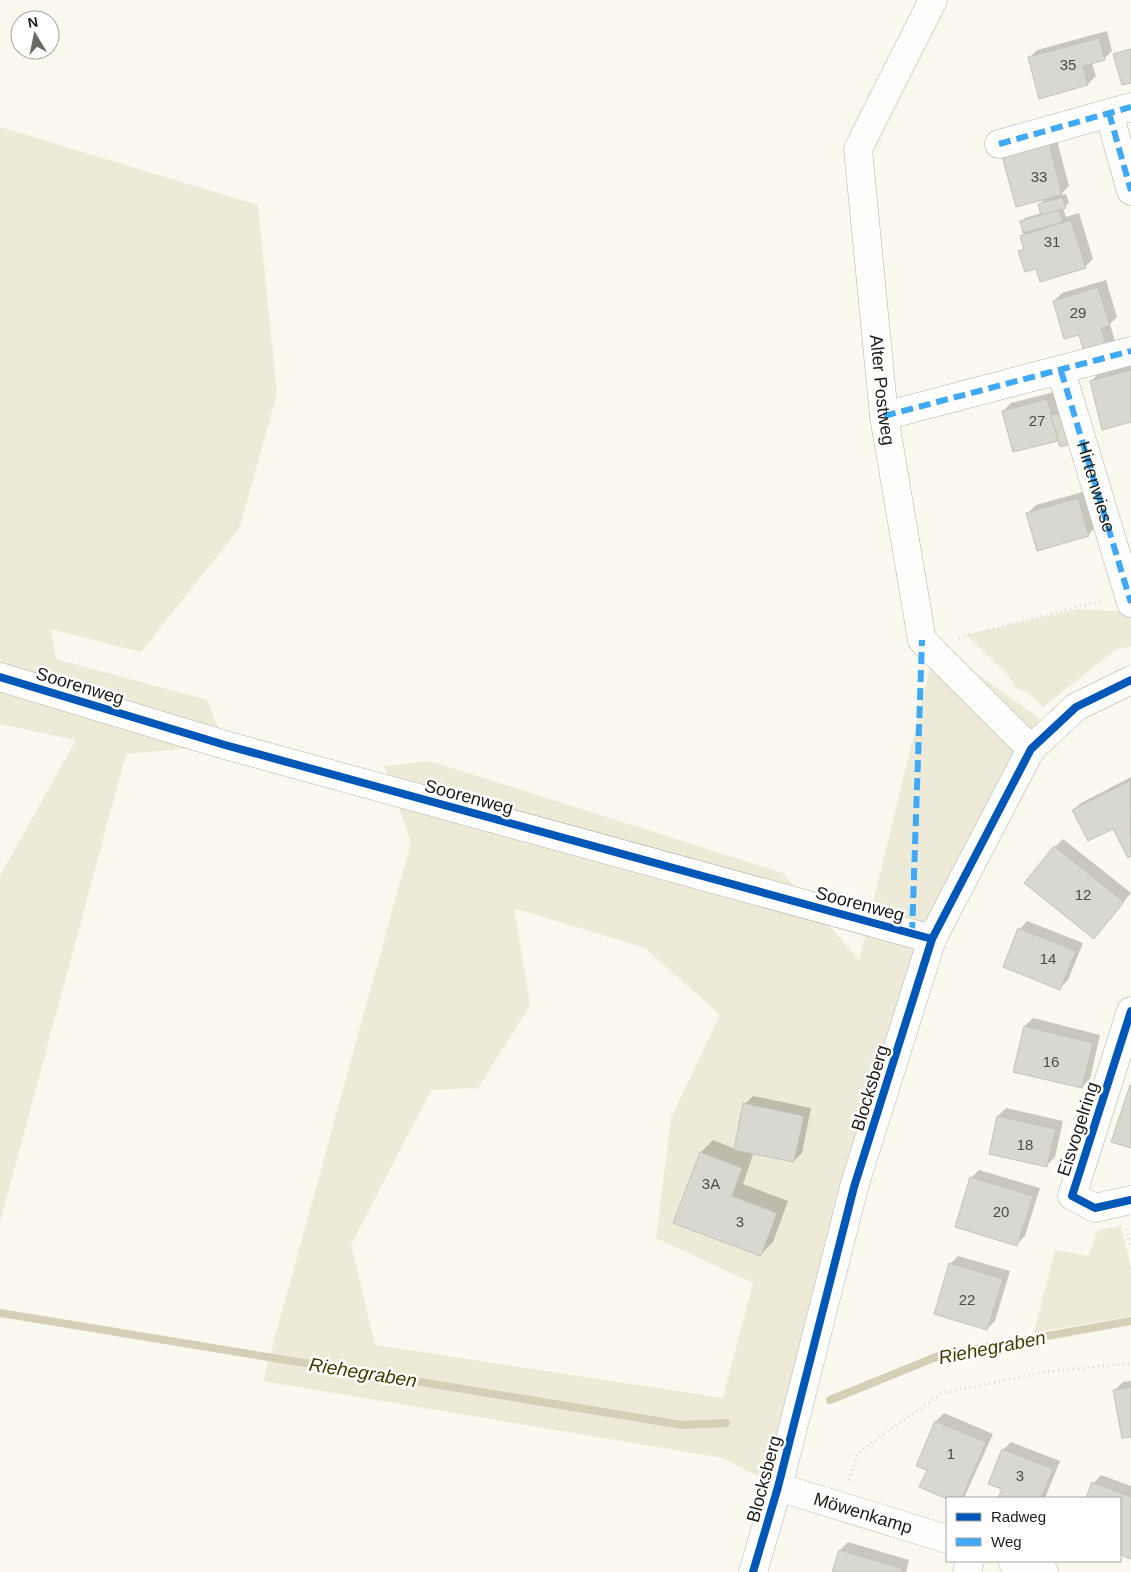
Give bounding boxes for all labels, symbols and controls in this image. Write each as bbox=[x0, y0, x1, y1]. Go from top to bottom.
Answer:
north arrow bbox=[10, 10, 60, 60]
text: N bbox=[26, 13, 39, 31]
house number: 35 bbox=[1060, 56, 1076, 73]
house number: 33 bbox=[1031, 168, 1047, 185]
house number: 31 bbox=[1044, 233, 1060, 250]
house number: 29 bbox=[1070, 304, 1086, 321]
street label: Alter Postweg bbox=[866, 334, 899, 447]
house number: 27 bbox=[1029, 412, 1045, 429]
street label: Hirtenwiese bbox=[1073, 439, 1119, 535]
street label: Soorenweg bbox=[34, 663, 126, 709]
street label: Soorenweg bbox=[422, 776, 516, 818]
street label: Soorenweg bbox=[813, 883, 907, 925]
house number: 12 bbox=[1075, 886, 1091, 903]
house number: 14 bbox=[1040, 950, 1056, 967]
street label: Blocksberg bbox=[847, 1042, 893, 1134]
house number: 16 bbox=[1043, 1053, 1059, 1070]
street label: Eisvogelring bbox=[1053, 1079, 1103, 1179]
house number: 18 bbox=[1017, 1136, 1033, 1153]
house number: 3A bbox=[702, 1175, 720, 1192]
house number: 20 bbox=[993, 1203, 1009, 1220]
house number: 3 bbox=[736, 1213, 744, 1230]
house number: 22 bbox=[959, 1291, 975, 1308]
water label: Riehegraben bbox=[937, 1327, 1048, 1368]
water label: Riehegraben bbox=[308, 1354, 418, 1391]
street label: Blocksberg bbox=[743, 1433, 785, 1525]
house number: 1 bbox=[947, 1445, 955, 1462]
house number: 3 bbox=[1016, 1467, 1024, 1484]
street label: Möwenkamp bbox=[811, 1489, 915, 1538]
legend bbox=[946, 1497, 1121, 1562]
text: Radweg bbox=[991, 1508, 1046, 1525]
text: Weg bbox=[991, 1533, 1022, 1550]

